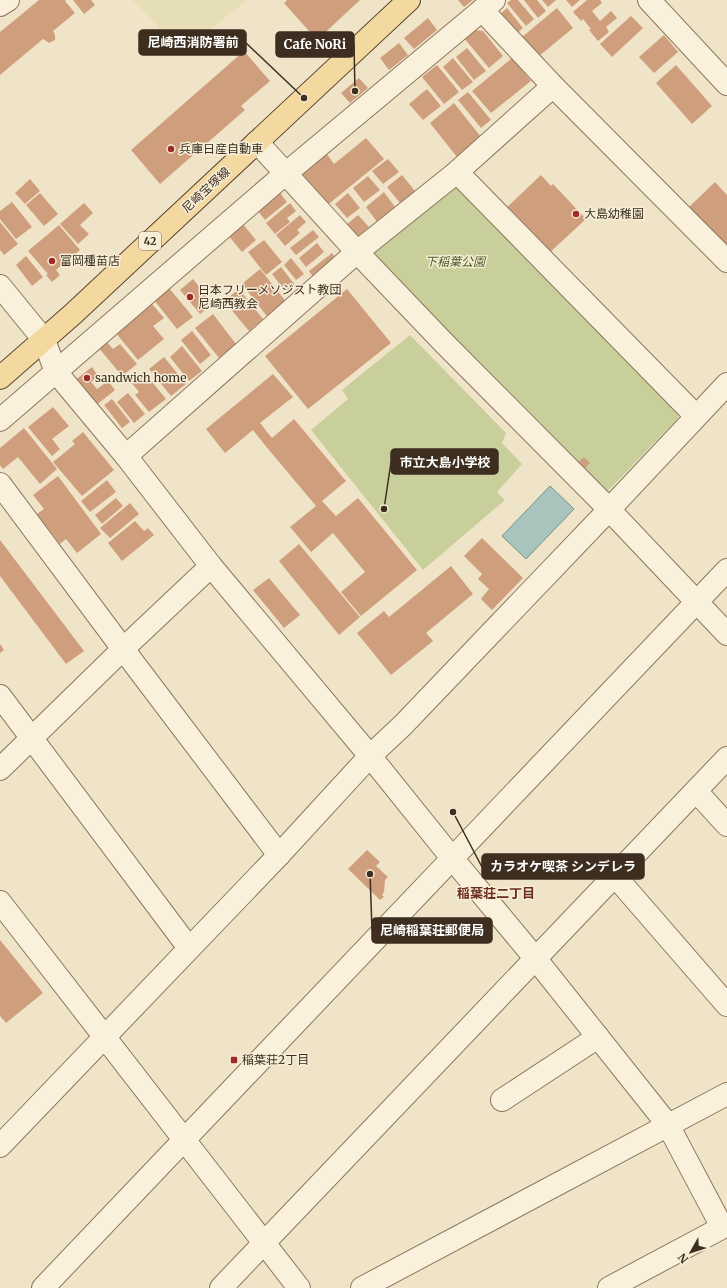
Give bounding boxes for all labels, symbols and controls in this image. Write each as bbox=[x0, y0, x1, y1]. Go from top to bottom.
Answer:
callout: 尼崎西消防署前 bbox=[139, 30, 246, 55]
callout: Cafe NoRi bbox=[276, 32, 354, 57]
text: 尼崎西消防署前 bbox=[147, 34, 239, 51]
text: Cafe NoRi bbox=[284, 36, 347, 53]
place label: 兵庫日産自動車 bbox=[179, 141, 263, 156]
marker: 兵庫日産自動車 bbox=[166, 144, 176, 154]
street label: 尼崎宝塚線 bbox=[179, 164, 233, 216]
place label: 大島幼稚園 bbox=[584, 206, 644, 221]
marker: 大島幼稚園 bbox=[571, 209, 581, 219]
road number: 42 bbox=[139, 232, 161, 250]
place label: 富岡種苗店 bbox=[60, 253, 120, 268]
park label: 下稲葉公園 bbox=[425, 254, 487, 269]
marker: 富岡種苗店 bbox=[47, 256, 57, 266]
place label: 日本フリーメソジスト教団 尼崎西教会 bbox=[198, 282, 342, 311]
marker: 日本フリーメソジスト教団 尼崎西教会 bbox=[185, 292, 195, 302]
place label: sandwich home bbox=[95, 370, 187, 385]
marker: sandwich home bbox=[82, 373, 92, 383]
callout: 市立大島小学校 bbox=[391, 449, 498, 474]
text: 市立大島小学校 bbox=[399, 454, 491, 471]
callout: カラオケ喫茶 シンデレラ bbox=[482, 854, 644, 879]
text: カラオケ喫茶 シンデレラ bbox=[490, 858, 636, 875]
district label: 稲葉荘二丁目 bbox=[457, 885, 535, 902]
callout: 尼崎稲葉荘郵便局 bbox=[372, 918, 492, 943]
text: 尼崎稲葉荘郵便局 bbox=[380, 922, 484, 939]
place label: 稲葉荘2丁目 bbox=[242, 1052, 309, 1067]
marker: 稲葉荘2丁目 bbox=[229, 1055, 239, 1065]
north arrow bbox=[671, 1232, 711, 1272]
text: N bbox=[675, 1250, 691, 1266]

